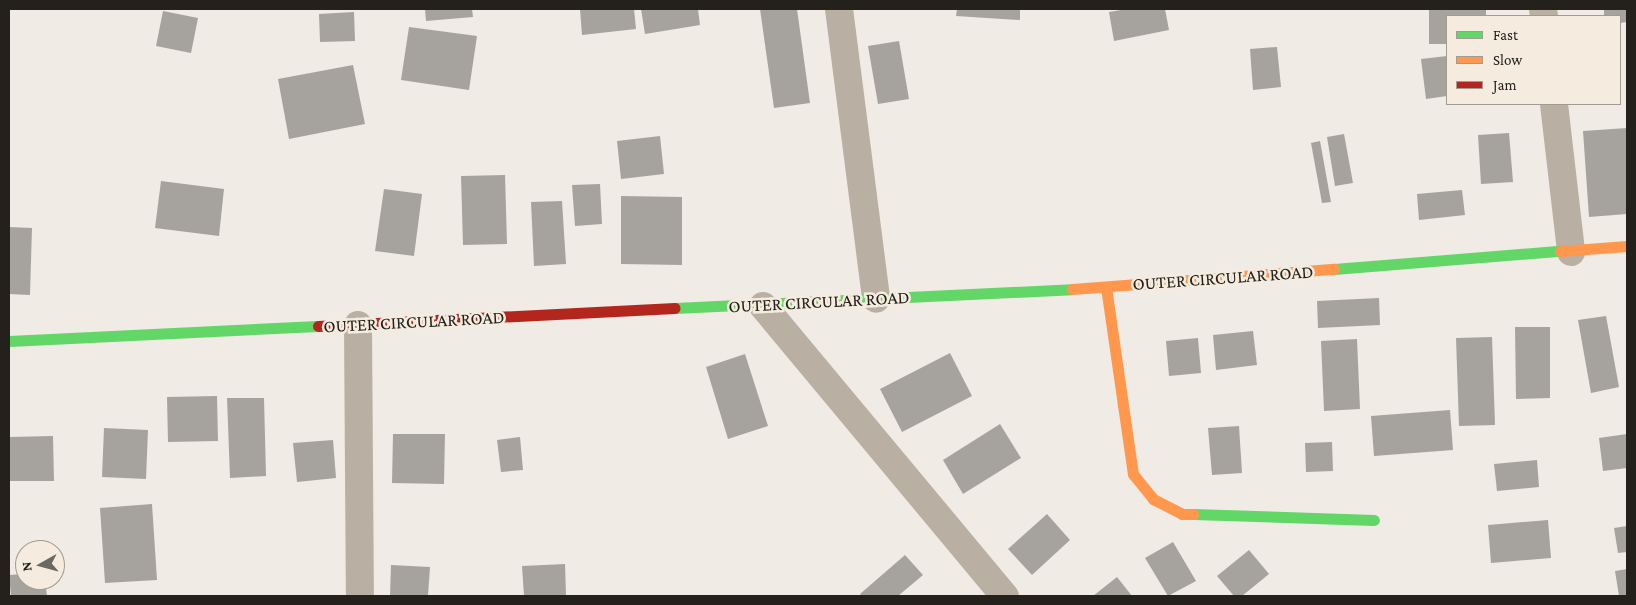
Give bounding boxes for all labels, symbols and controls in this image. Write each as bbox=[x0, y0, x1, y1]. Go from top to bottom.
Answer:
legend bbox=[1446, 15, 1621, 105]
text: Fast bbox=[1493, 27, 1518, 43]
text: Slow bbox=[1493, 52, 1522, 68]
text: Jam bbox=[1493, 77, 1516, 93]
street label: OUTER CIRCULAR ROAD bbox=[1132, 261, 1314, 295]
street label: OUTER CIRCULAR ROAD bbox=[728, 286, 910, 318]
street label: OUTER CIRCULAR ROAD bbox=[323, 306, 505, 338]
north arrow bbox=[15, 540, 65, 590]
text: N bbox=[18, 561, 35, 572]

